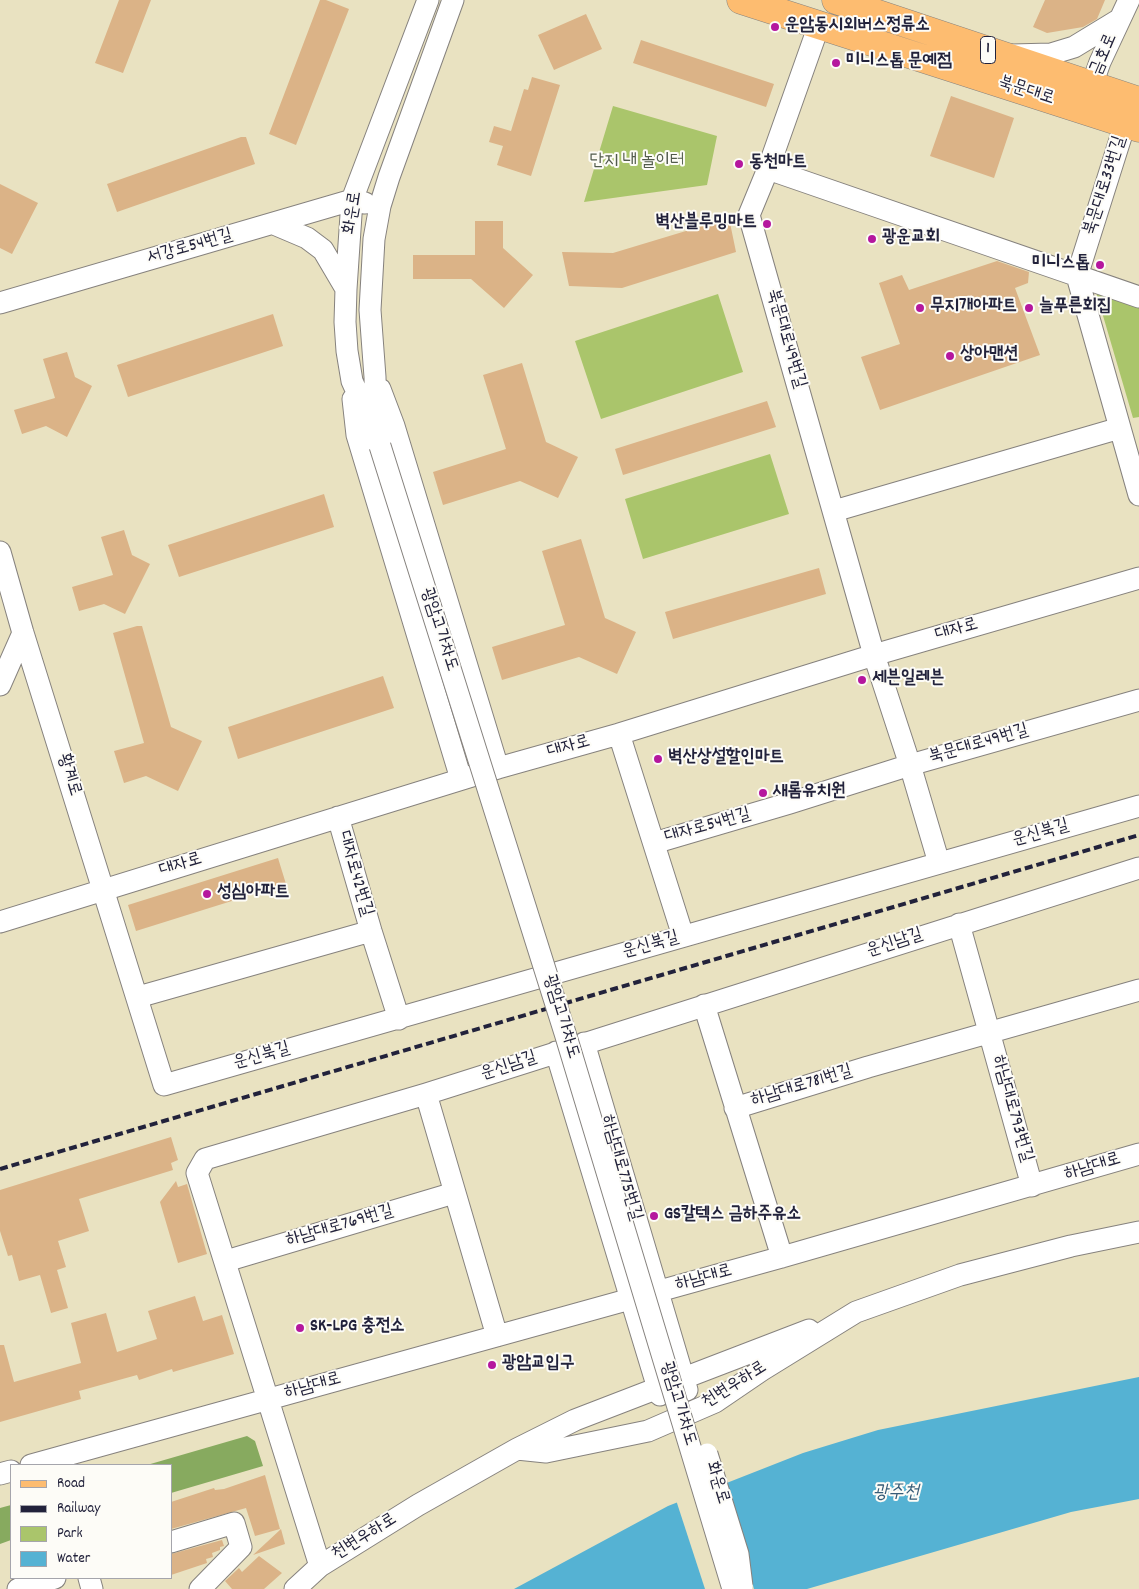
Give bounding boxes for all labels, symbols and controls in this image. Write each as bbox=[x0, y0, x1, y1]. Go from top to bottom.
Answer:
place label: 운암동시외버스정류소 bbox=[785, 16, 930, 38]
marker: 운암동시외버스정류소 bbox=[769, 21, 781, 33]
street label: 금호로 bbox=[1087, 31, 1123, 79]
road number: 1 bbox=[980, 36, 996, 64]
place label: 미니스톱 문예점 bbox=[846, 52, 952, 74]
marker: 미니스톱 문예점 bbox=[830, 57, 842, 69]
street label: 북문대로 bbox=[995, 73, 1057, 111]
street label: 북문대로33번길 bbox=[1080, 134, 1132, 238]
park label: 단지 내 놀이터 bbox=[589, 152, 685, 174]
place label: 동천마트 bbox=[749, 153, 807, 175]
marker: 동천마트 bbox=[733, 158, 745, 170]
street label: 화운로 bbox=[340, 190, 368, 236]
place label: 벽산블루밍마트 bbox=[656, 213, 757, 235]
marker: 벽산블루밍마트 bbox=[761, 218, 773, 230]
street label: 서강로54번길 bbox=[145, 225, 235, 271]
place label: 광운교회 bbox=[882, 228, 940, 250]
marker: 광운교회 bbox=[866, 233, 878, 245]
place label: 미니스톱 bbox=[1032, 254, 1090, 276]
marker: 미니스톱 bbox=[1094, 259, 1106, 271]
street label: 북문대로49번길 bbox=[760, 287, 810, 391]
place label: 무지개아파트 bbox=[930, 297, 1017, 319]
place label: 늘푸른회집 bbox=[1039, 297, 1111, 319]
marker: 무지개아파트 bbox=[914, 302, 926, 314]
marker: 늘푸른회집 bbox=[1023, 302, 1035, 314]
place label: 상아맨션 bbox=[960, 345, 1018, 367]
marker: 상아맨션 bbox=[944, 350, 956, 362]
street label: 광암고가차도 bbox=[414, 585, 462, 675]
street label: 대자로 bbox=[933, 615, 981, 647]
place label: 세븐일레븐 bbox=[872, 669, 944, 691]
marker: 세븐일레븐 bbox=[856, 674, 868, 686]
street label: 북문대로49번길 bbox=[927, 720, 1031, 770]
street label: 대자로 bbox=[545, 732, 593, 764]
place label: 벽산상설할인마트 bbox=[668, 748, 784, 770]
street label: 황계로 bbox=[51, 751, 85, 799]
marker: 벽산상설할인마트 bbox=[652, 753, 664, 765]
place label: 새롬유치원 bbox=[773, 782, 845, 804]
marker: 새롬유치원 bbox=[757, 787, 769, 799]
street label: 대자로54번길 bbox=[663, 804, 753, 850]
street label: 운신북길 bbox=[1010, 816, 1072, 852]
street label: 대자로42번길 bbox=[332, 829, 376, 919]
street label: 대자로 bbox=[157, 849, 205, 883]
place label: 성심아파트 bbox=[217, 883, 289, 905]
marker: 성심아파트 bbox=[201, 888, 213, 900]
street label: 운신남길 bbox=[864, 925, 926, 963]
street label: 운신북길 bbox=[620, 928, 682, 964]
street label: 광암고가차도 bbox=[537, 972, 583, 1062]
street label: 운신북길 bbox=[231, 1039, 293, 1075]
street label: 운신남길 bbox=[478, 1048, 540, 1086]
street label: 하남대로793번길 bbox=[985, 1053, 1037, 1165]
street label: 하남대로781번길 bbox=[749, 1061, 855, 1113]
street label: 하남대로775번길 bbox=[595, 1113, 645, 1223]
street label: 하남대로 bbox=[1062, 1149, 1124, 1187]
street label: 하남대로769번길 bbox=[284, 1201, 396, 1253]
place label: GS칼텍스 금하주유소 bbox=[664, 1205, 801, 1227]
marker: GS칼텍스 금하주유소 bbox=[648, 1210, 660, 1222]
street label: 하남대로 bbox=[673, 1261, 735, 1297]
place label: SK-LPG 충전소 bbox=[310, 1317, 405, 1339]
marker: SK-LPG 충전소 bbox=[294, 1322, 306, 1334]
place label: 광암교입구 bbox=[502, 1354, 574, 1376]
street label: 천변우하로 bbox=[699, 1358, 771, 1414]
marker: 광암교입구 bbox=[486, 1359, 498, 1371]
street label: 광암고가차도 bbox=[654, 1359, 700, 1449]
street label: 하남대로 bbox=[282, 1369, 344, 1405]
street label: 화운로 bbox=[699, 1459, 733, 1507]
legend bbox=[10, 1464, 172, 1579]
text: Road bbox=[57, 1473, 85, 1495]
water label: 광주천 bbox=[873, 1483, 919, 1505]
text: Railway bbox=[57, 1498, 100, 1520]
street label: 천변우하로 bbox=[329, 1510, 401, 1566]
text: Park bbox=[57, 1523, 83, 1545]
text: Water bbox=[57, 1548, 90, 1570]

